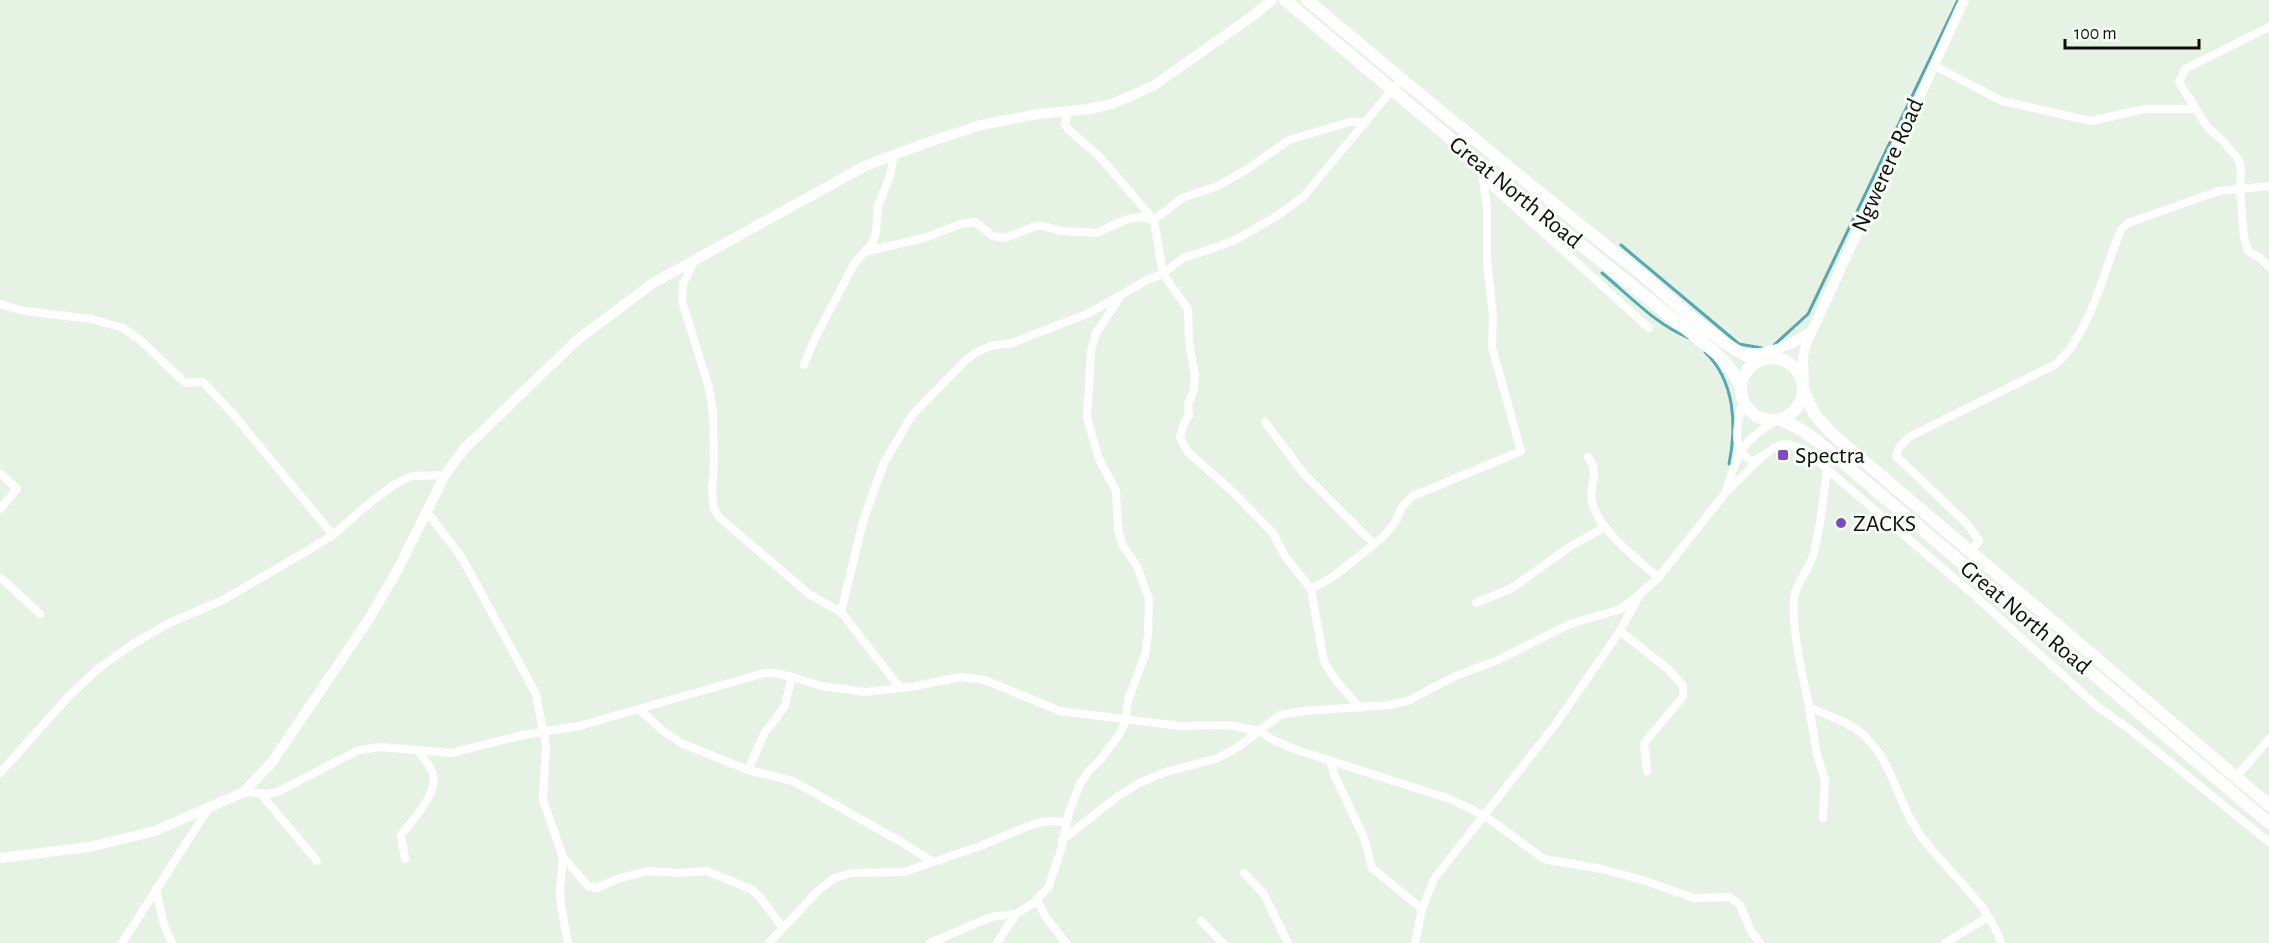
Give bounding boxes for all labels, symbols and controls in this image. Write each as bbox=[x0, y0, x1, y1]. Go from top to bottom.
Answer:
scale bar bbox=[2065, 12, 2198, 50]
text: 100 m bbox=[2074, 25, 2117, 43]
street label: Ngwerere Road bbox=[1848, 95, 1928, 236]
street label: Great North Road bbox=[1445, 132, 1586, 253]
place label: Spectra bbox=[1795, 444, 1865, 468]
marker: Spectra bbox=[1776, 448, 1790, 462]
place label: ZACKS bbox=[1853, 512, 1916, 536]
marker: ZACKS bbox=[1834, 516, 1848, 530]
street label: Great North Road bbox=[1955, 556, 2095, 679]

